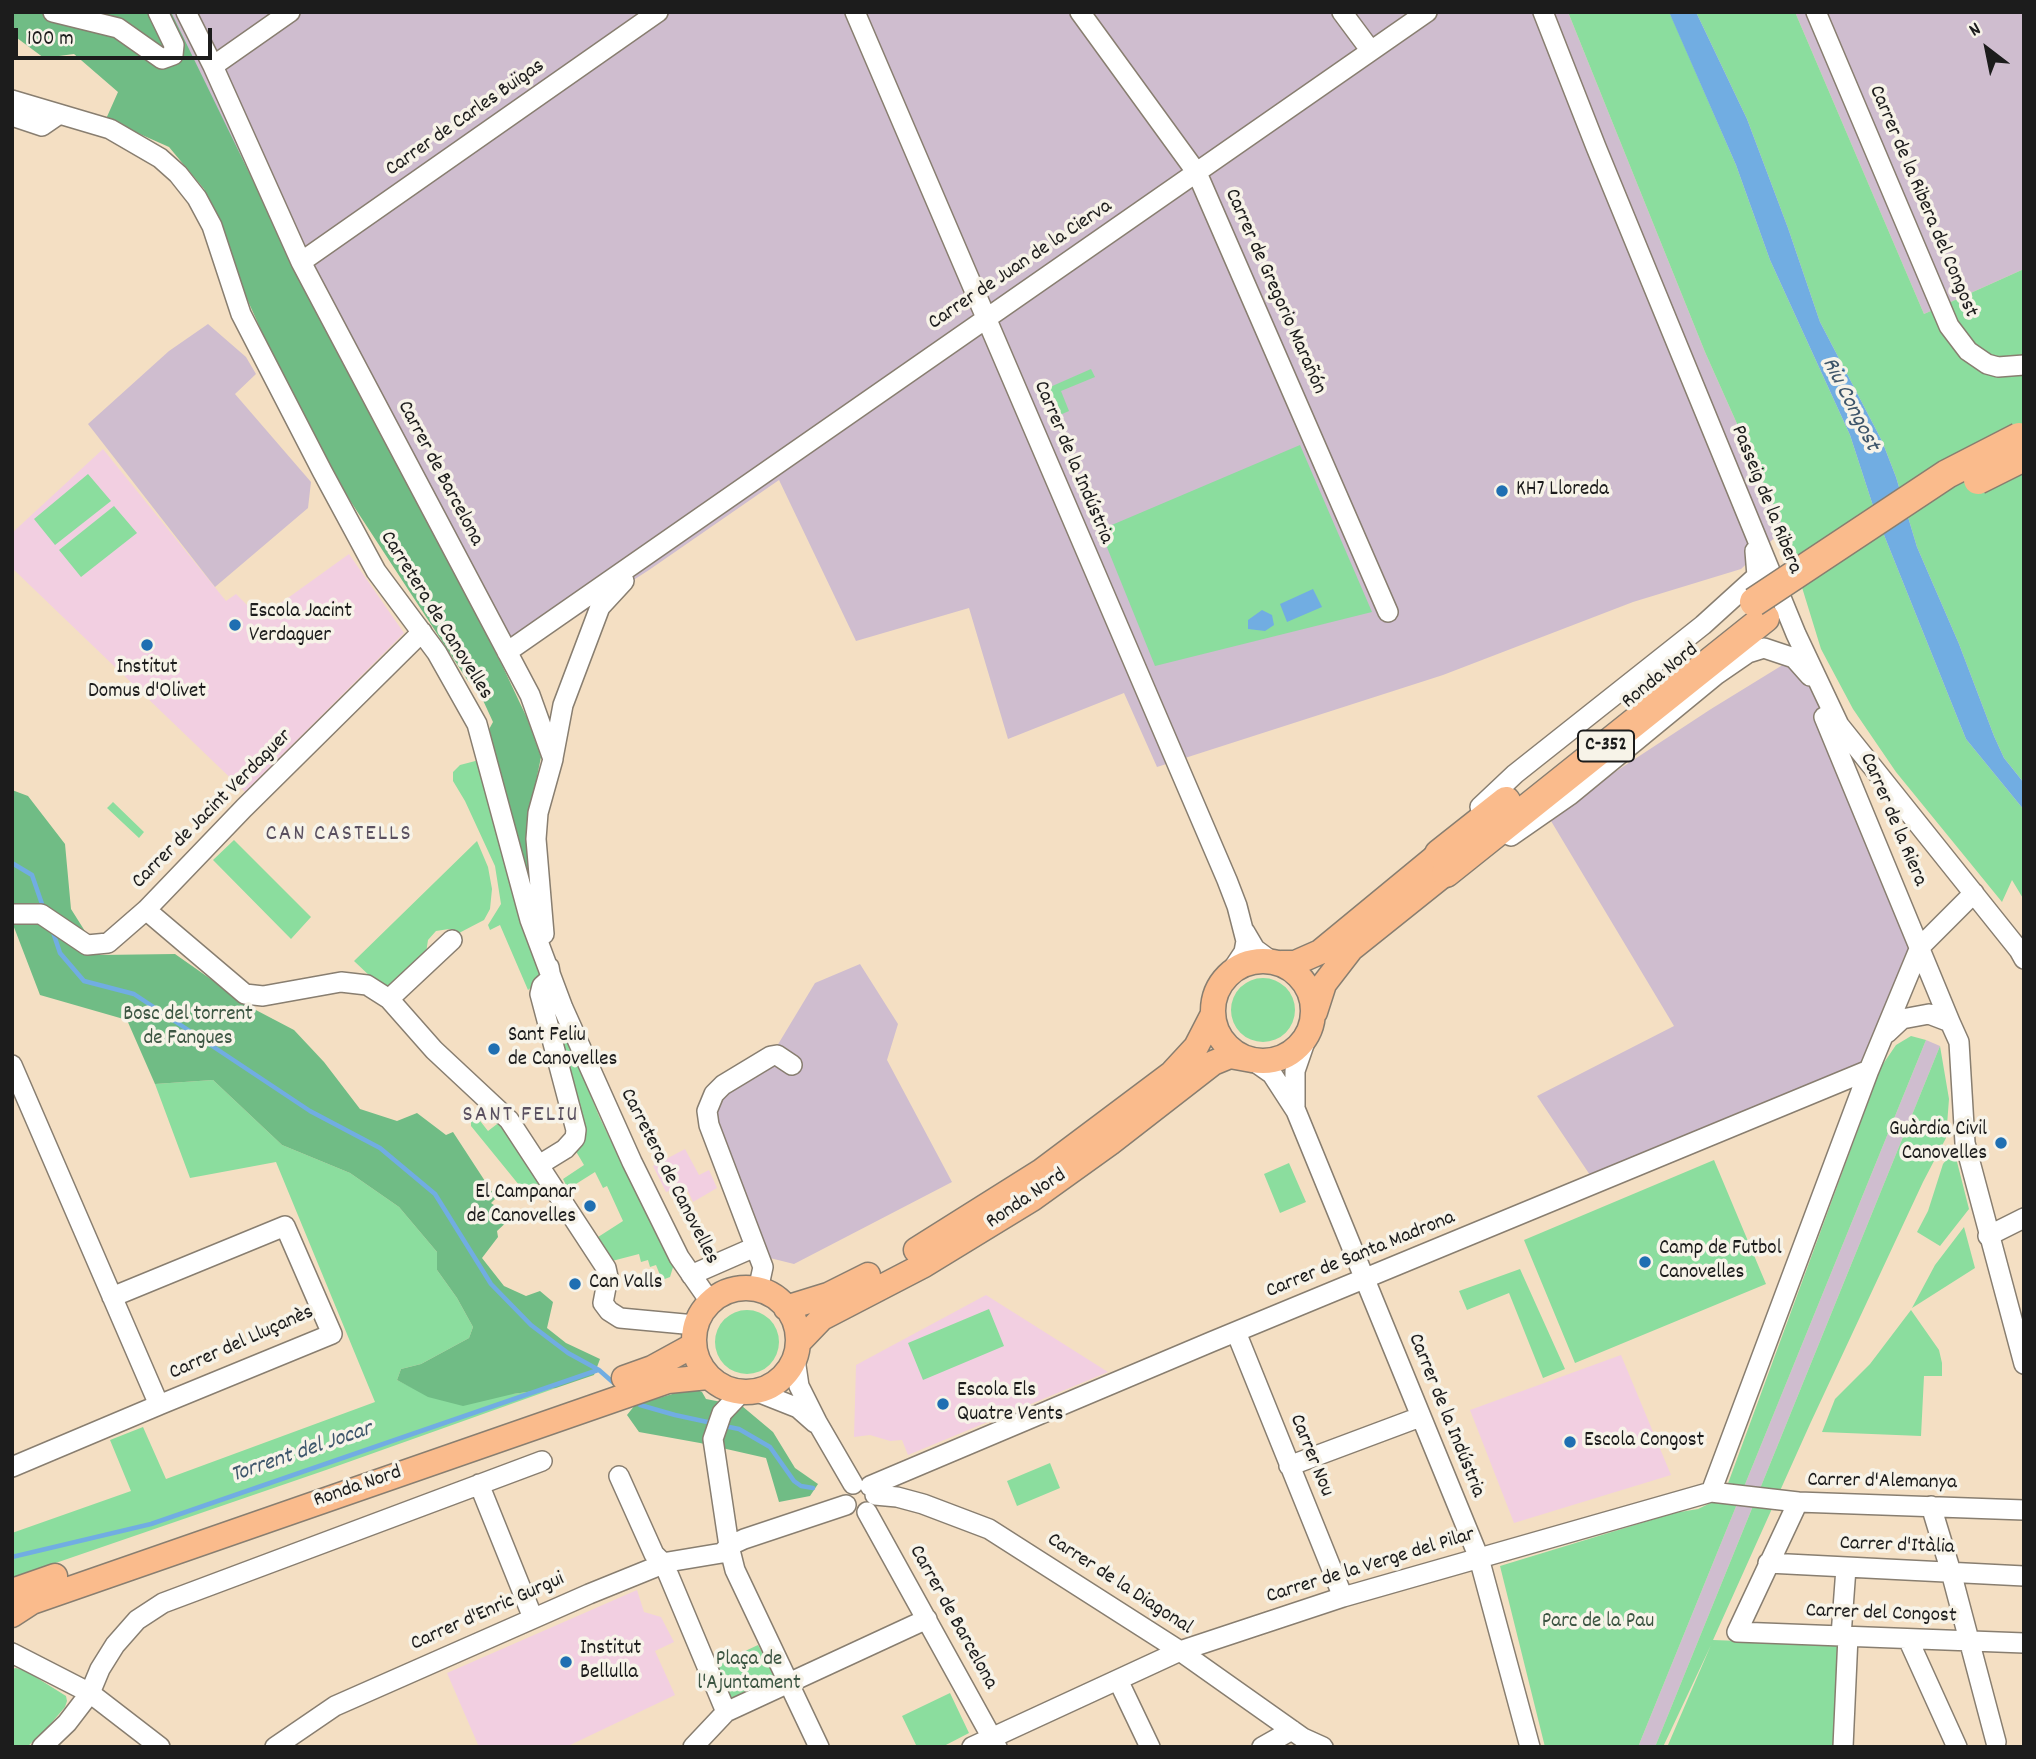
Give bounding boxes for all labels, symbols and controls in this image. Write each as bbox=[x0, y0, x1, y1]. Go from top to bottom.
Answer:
scale bar bbox=[18, 14, 215, 58]
north arrow bbox=[1952, 14, 2022, 84]
text: N bbox=[1964, 17, 1987, 45]
text: 100 m bbox=[27, 25, 74, 55]
street label: Carrer de Carles Buïgas bbox=[382, 55, 550, 183]
street label: Carrer de la Ribera del Congost bbox=[1862, 82, 1982, 322]
street label: Carrer de Gregorio Marañón bbox=[1217, 185, 1331, 399]
street label: Carrer de Juan de la Cierva bbox=[924, 195, 1118, 337]
water label: Riu Congost bbox=[1814, 354, 1884, 456]
street label: Carrer de la Indústria bbox=[1026, 378, 1118, 548]
street label: Carrer de Barcelona bbox=[390, 397, 488, 551]
street label: Passeig de la Ribera bbox=[1724, 422, 1806, 578]
place label: KH7 Lloreda bbox=[1516, 478, 1609, 504]
marker: KH7 Lloreda bbox=[1494, 483, 1510, 499]
street label: Carretera de Canovelles bbox=[373, 527, 497, 705]
place label: Escola Jacint Verdaguer bbox=[249, 600, 352, 650]
marker: Escola Jacint Verdaguer bbox=[227, 617, 243, 633]
marker: Institut Domus d'Olivet bbox=[139, 637, 155, 653]
street label: Ronda Nord bbox=[1618, 639, 1704, 715]
place label: Institut Domus d'Olivet bbox=[88, 656, 206, 706]
street label: Carrer de Jacint Verdaguer bbox=[128, 725, 298, 895]
road number: C-352 bbox=[1578, 730, 1634, 762]
street label: Carrer de la Riera bbox=[1853, 750, 1931, 890]
district label: CAN CASTELLS bbox=[267, 822, 411, 850]
park label: Bosc del torrent de Fangues bbox=[123, 1003, 253, 1053]
place label: Sant Feliu de Canovelles bbox=[508, 1024, 617, 1074]
marker: Sant Feliu de Canovelles bbox=[486, 1041, 502, 1057]
street label: Carretera de Canovelles bbox=[613, 1085, 723, 1269]
district label: SANT FELIU bbox=[464, 1103, 578, 1131]
place label: Guàrdia Civil Canovelles bbox=[1889, 1118, 1987, 1168]
marker: Guàrdia Civil Canovelles bbox=[1993, 1135, 2009, 1151]
street label: Ronda Nord bbox=[982, 1164, 1072, 1236]
place label: El Campanar de Canovelles bbox=[467, 1181, 576, 1231]
marker: El Campanar de Canovelles bbox=[582, 1198, 598, 1214]
street label: Carrer de Santa Madrona bbox=[1263, 1207, 1459, 1305]
place label: Camp de Futbol Canovelles bbox=[1659, 1237, 1782, 1287]
marker: Camp de Futbol Canovelles bbox=[1637, 1254, 1653, 1270]
place label: Can Valls bbox=[589, 1271, 663, 1297]
marker: Can Valls bbox=[567, 1276, 583, 1292]
street label: Carrer del Lluçanès bbox=[166, 1301, 318, 1387]
street label: Carrer de la Indústria bbox=[1401, 1330, 1489, 1502]
place label: Escola Els Quatre Vents bbox=[957, 1379, 1063, 1429]
marker: Escola Els Quatre Vents bbox=[935, 1396, 951, 1412]
street label: Carrer Nou bbox=[1282, 1411, 1338, 1501]
water label: Torrent del Jocar bbox=[228, 1417, 376, 1491]
place label: Escola Congost bbox=[1584, 1429, 1704, 1455]
marker: Escola Congost bbox=[1562, 1434, 1578, 1450]
street label: Ronda Nord bbox=[311, 1461, 405, 1515]
street label: Carrer d'Alemanya bbox=[1807, 1469, 1957, 1497]
street label: Carrer de la Verge del Pilar bbox=[1264, 1523, 1478, 1611]
street label: Carrer de la Diagonal bbox=[1041, 1528, 1197, 1642]
street label: Carrer d'Itàlia bbox=[1839, 1532, 1955, 1562]
street label: Carrer de Barcelona bbox=[902, 1542, 1002, 1694]
street label: Carrer d'Enric Gurgui bbox=[407, 1568, 569, 1658]
street label: Carrer del Congost bbox=[1805, 1600, 1957, 1630]
park label: Parc de la Pau bbox=[1542, 1610, 1654, 1636]
place label: Institut Bellulla bbox=[580, 1637, 641, 1687]
park label: Plaça de l'Ajuntament bbox=[697, 1648, 801, 1698]
marker: Institut Bellulla bbox=[558, 1654, 574, 1670]

